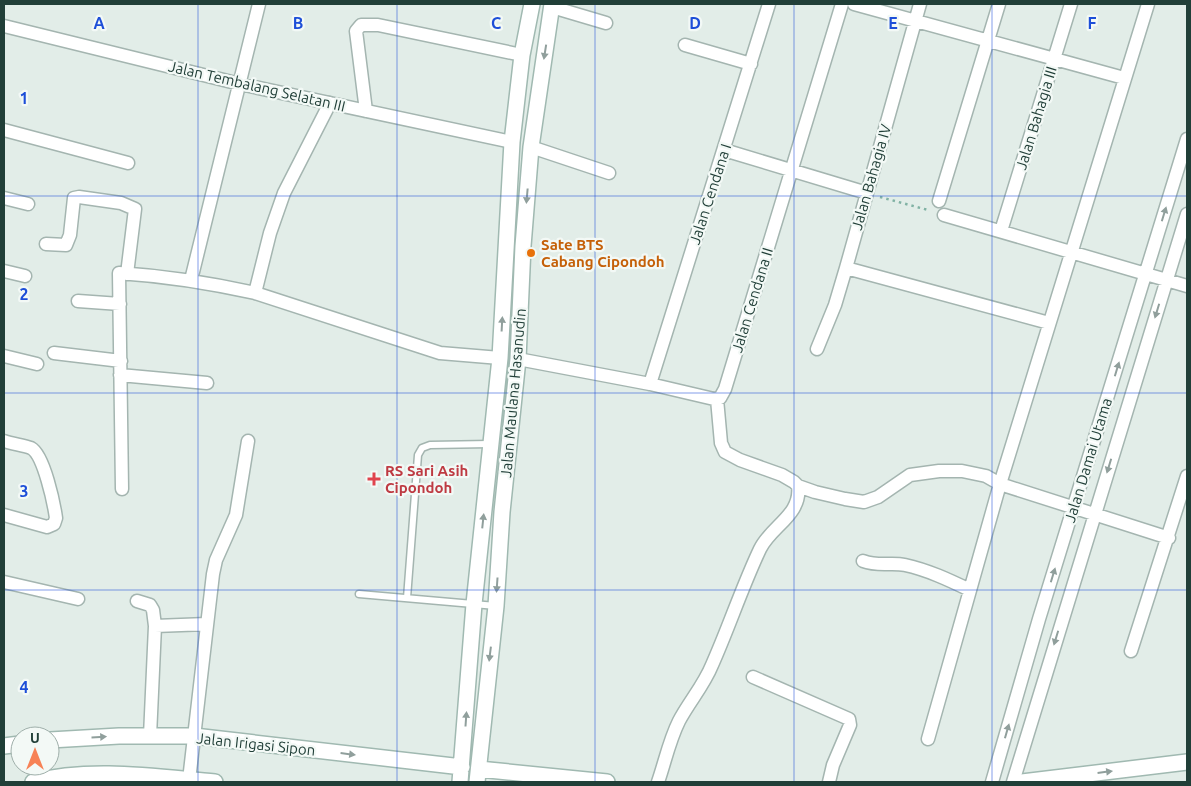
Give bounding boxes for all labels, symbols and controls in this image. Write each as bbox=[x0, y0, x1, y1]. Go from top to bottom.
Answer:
text: A bbox=[93, 14, 105, 32]
text: B bbox=[293, 14, 303, 32]
text: C bbox=[491, 14, 501, 32]
text: D bbox=[689, 14, 701, 32]
text: E bbox=[888, 14, 898, 32]
text: F bbox=[1088, 14, 1097, 32]
one-way arrow bbox=[540, 44, 548, 60]
street label: Jalan Tembalang Selatan III bbox=[167, 57, 347, 115]
street label: Jalan Bahagia III bbox=[1012, 64, 1060, 172]
text: 1 bbox=[19, 89, 29, 107]
street label: Jalan Bahagia IV bbox=[848, 122, 894, 232]
street label: Jalan Cendana I bbox=[686, 142, 734, 246]
one-way arrow bbox=[523, 188, 531, 204]
one-way arrow bbox=[1161, 206, 1169, 221]
place label: Sate BTS Cabang Cipondoh bbox=[541, 236, 664, 270]
street label: Jalan Cendana II bbox=[728, 246, 776, 354]
marker: Sate BTS Cabang Cipondoh bbox=[525, 247, 537, 259]
text: 2 bbox=[19, 285, 29, 303]
one-way arrow bbox=[1153, 304, 1161, 319]
street label: Jalan Maulana Hasanudin bbox=[497, 308, 529, 478]
one-way arrow bbox=[498, 316, 506, 332]
one-way arrow bbox=[1113, 362, 1121, 377]
street label: Jalan Damai Utama bbox=[1061, 396, 1115, 524]
one-way arrow bbox=[1105, 459, 1113, 474]
place label: RS Sari Asih Cipondoh bbox=[385, 462, 468, 496]
marker: RS Sari Asih Cipondoh bbox=[367, 472, 381, 486]
text: 3 bbox=[19, 482, 29, 500]
one-way arrow bbox=[479, 512, 487, 528]
one-way arrow bbox=[1049, 567, 1057, 582]
one-way arrow bbox=[493, 577, 501, 593]
one-way arrow bbox=[1052, 631, 1060, 646]
one-way arrow bbox=[486, 646, 494, 662]
text: 4 bbox=[19, 678, 29, 696]
one-way arrow bbox=[462, 710, 470, 726]
one-way arrow bbox=[1003, 723, 1011, 738]
north arrow bbox=[10, 726, 60, 776]
street label: Jalan Irigasi Sipon bbox=[196, 729, 316, 759]
text: U bbox=[30, 730, 40, 746]
one-way arrow bbox=[91, 733, 107, 741]
one-way arrow bbox=[340, 750, 356, 758]
one-way arrow bbox=[1098, 768, 1114, 776]

